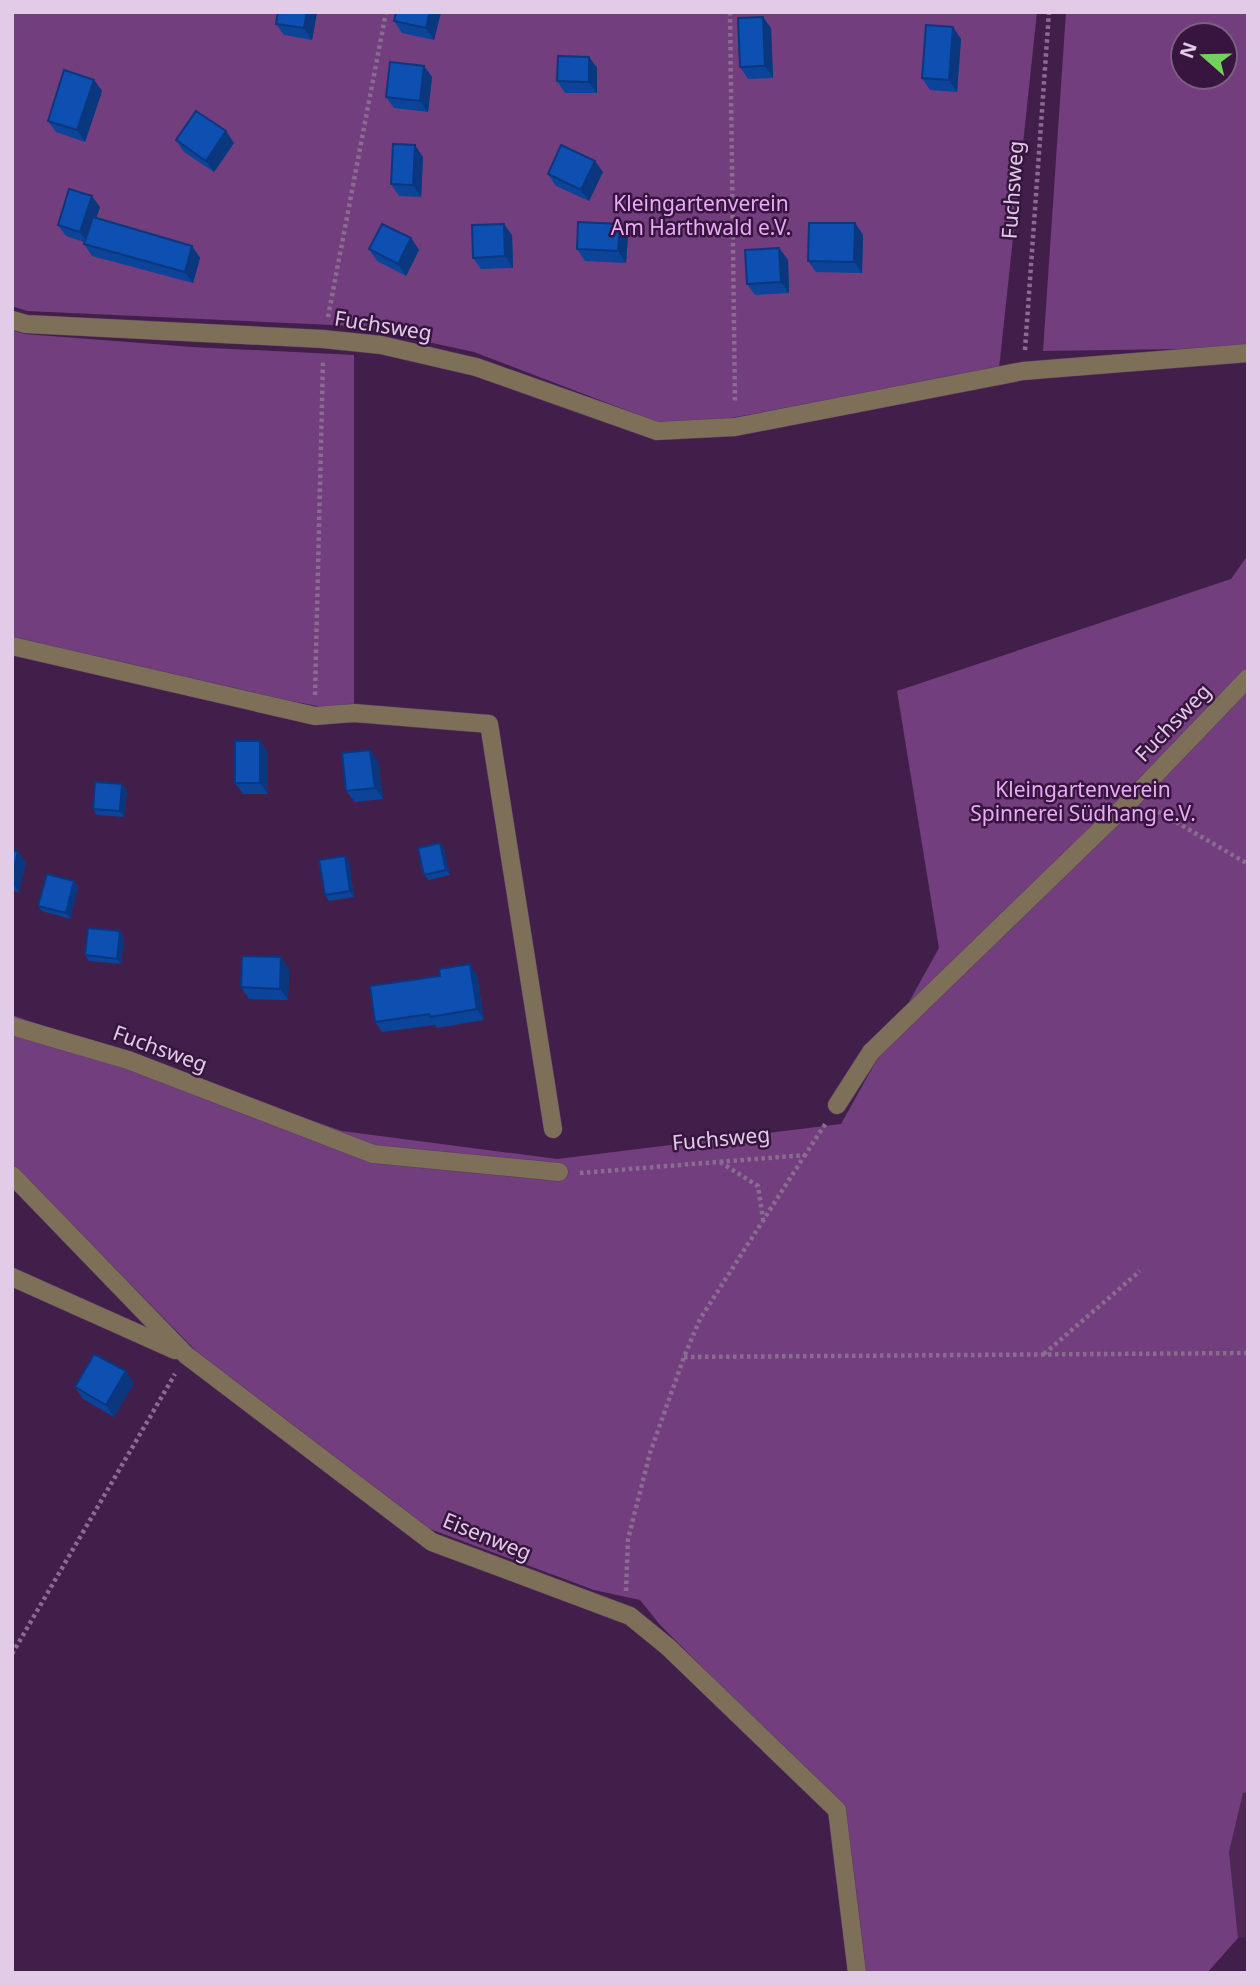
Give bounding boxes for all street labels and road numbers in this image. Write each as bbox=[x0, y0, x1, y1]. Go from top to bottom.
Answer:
street label: Fuchsweg bbox=[995, 140, 1029, 240]
street label: Fuchsweg bbox=[332, 303, 434, 347]
street label: Fuchsweg bbox=[1128, 677, 1216, 767]
street label: Fuchsweg bbox=[109, 1018, 211, 1078]
street label: Fuchsweg bbox=[671, 1120, 771, 1156]
street label: Eisenweg bbox=[439, 1506, 536, 1567]

